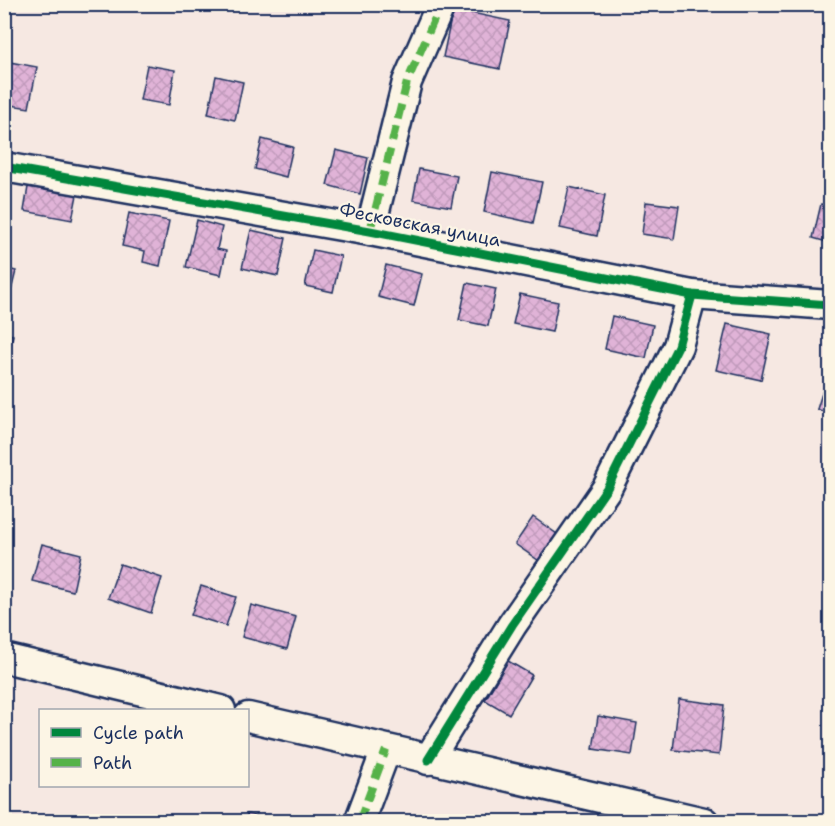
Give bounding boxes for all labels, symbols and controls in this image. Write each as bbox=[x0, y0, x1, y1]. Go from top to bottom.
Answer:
street label: Фесковская улица bbox=[337, 198, 503, 252]
legend bbox=[39, 709, 249, 787]
text: Cycle path bbox=[93, 721, 184, 745]
text: Path bbox=[93, 751, 132, 775]

